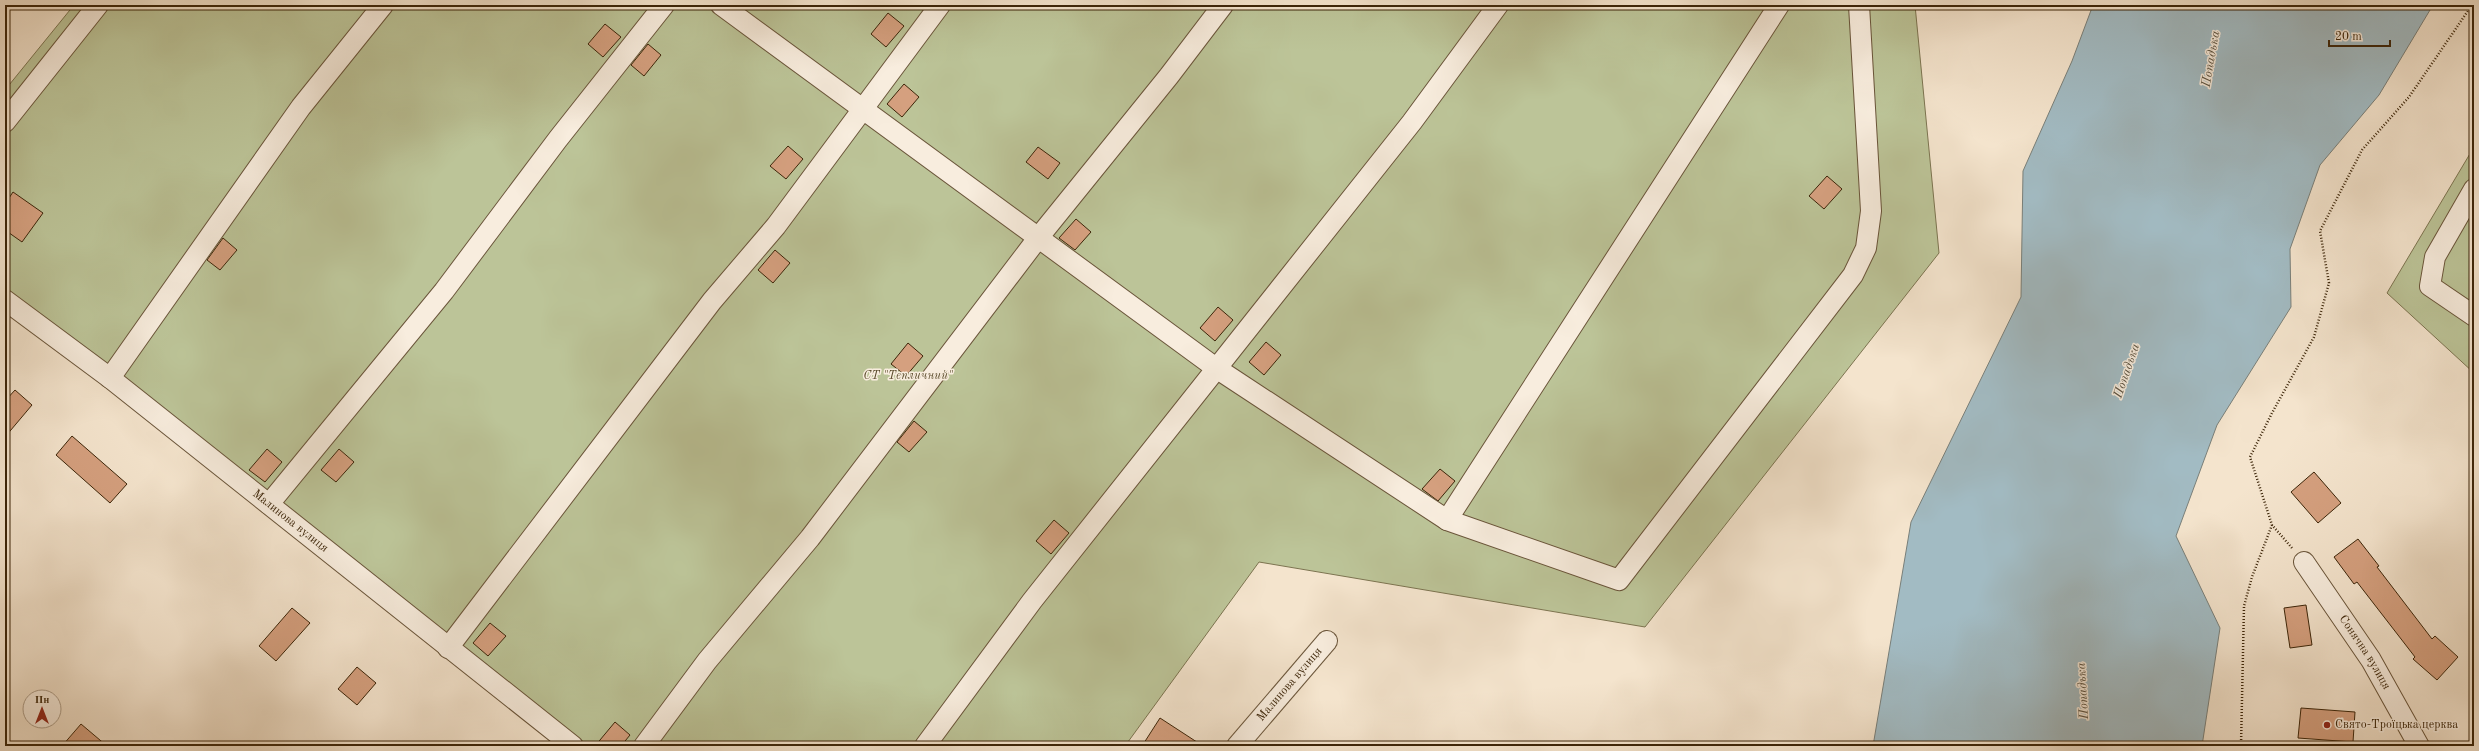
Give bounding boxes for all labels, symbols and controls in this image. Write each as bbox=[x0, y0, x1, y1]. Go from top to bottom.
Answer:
scale bar bbox=[2329, 22, 2390, 48]
water label: Попадька bbox=[2199, 30, 2222, 89]
text: 20 m bbox=[2335, 31, 2362, 43]
water label: Попадька bbox=[2111, 342, 2142, 401]
park label: СТ "Тепличний" bbox=[863, 370, 954, 382]
street label: Малинова вулиця bbox=[250, 488, 330, 555]
street label: Сонячна вулиця bbox=[2336, 613, 2392, 692]
street label: Малинова вулиця bbox=[1255, 645, 1325, 724]
water label: Попадька bbox=[2075, 662, 2091, 721]
north arrow bbox=[22, 689, 62, 729]
text: Пн bbox=[34, 695, 50, 706]
place label: Свято-Троїцька церква bbox=[2335, 719, 2458, 731]
marker: Свято-Троїцька церква bbox=[2322, 720, 2332, 730]

